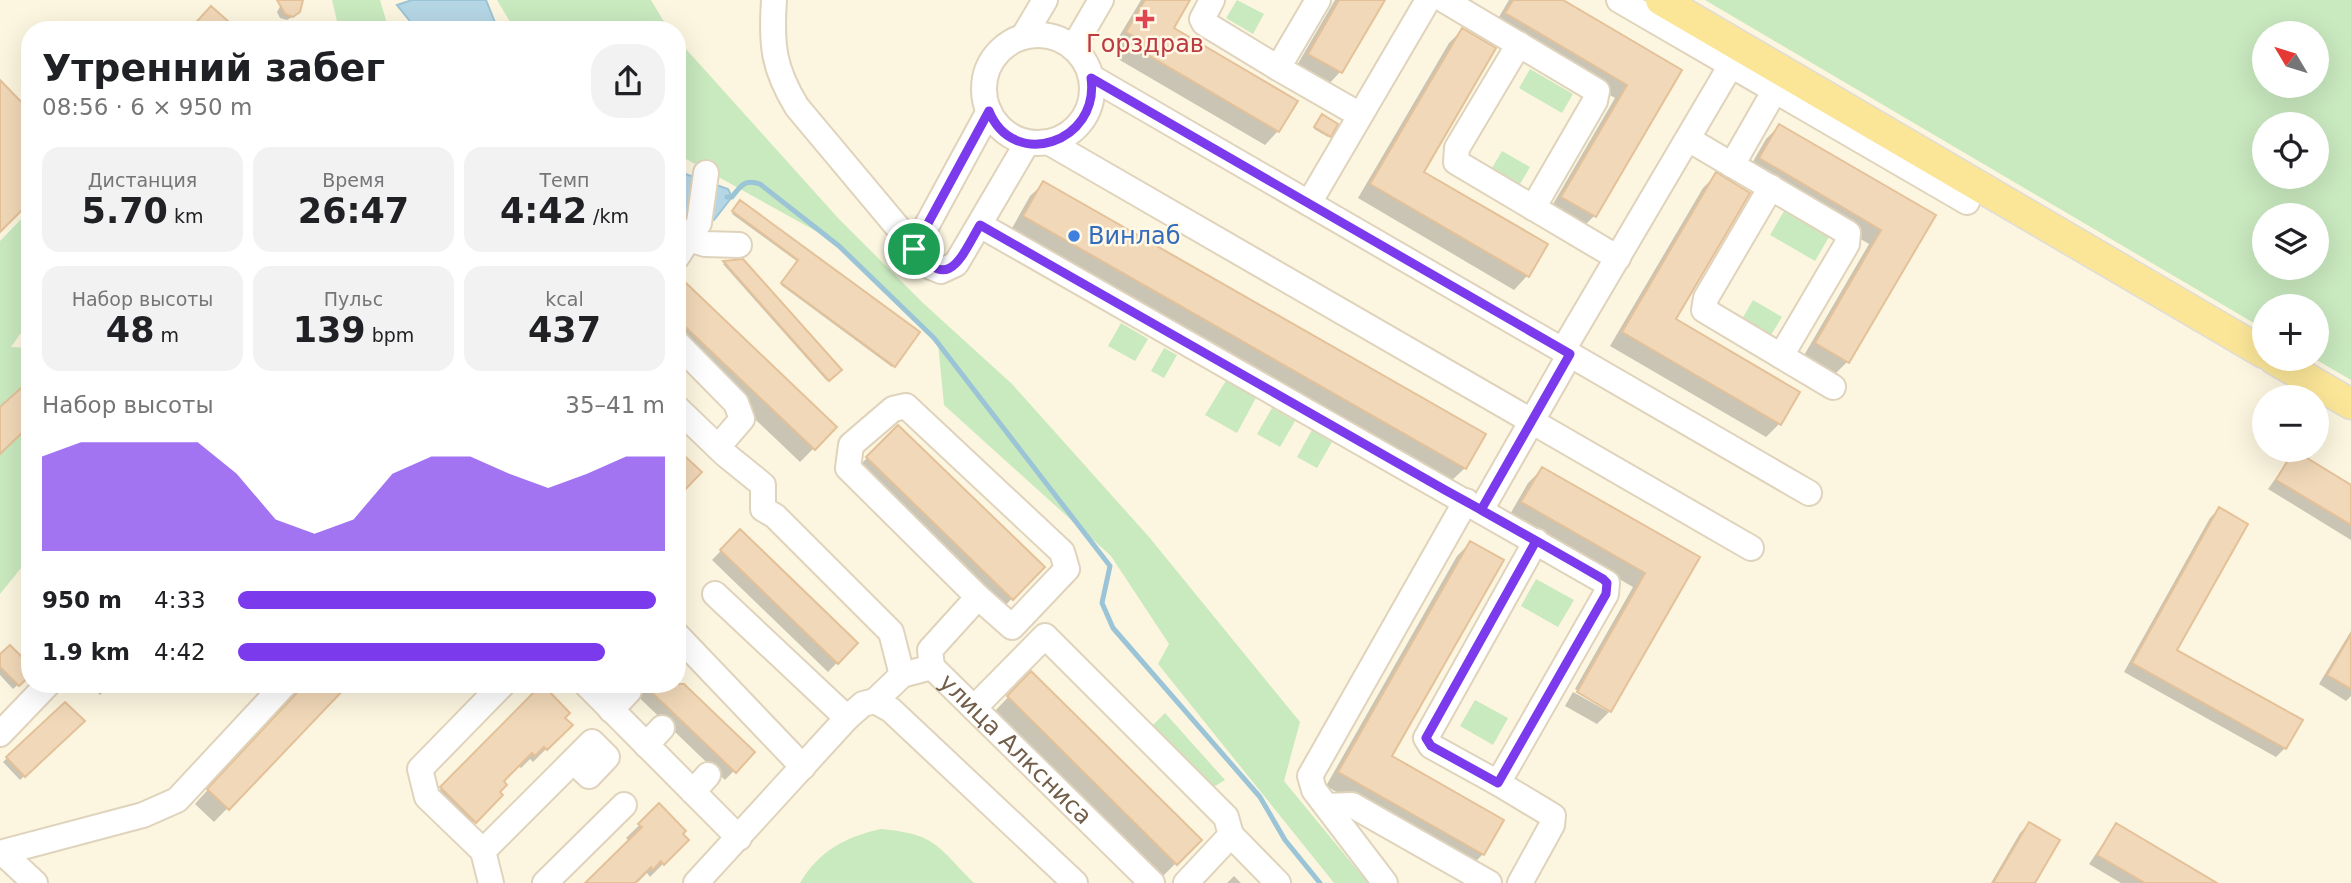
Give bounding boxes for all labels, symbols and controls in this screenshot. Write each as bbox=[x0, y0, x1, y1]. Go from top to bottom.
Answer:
marker: Горздрав bbox=[1137, 11, 1153, 27]
north arrow bbox=[2252, 21, 2329, 98]
map controls bbox=[2252, 21, 2329, 462]
place label: Горздрав bbox=[1086, 30, 1204, 58]
button: share bbox=[591, 44, 665, 118]
text: Утренний забег bbox=[42, 46, 385, 90]
text: 08:56 · 6 × 950 m bbox=[42, 94, 252, 120]
button: locate bbox=[2252, 112, 2329, 189]
text: Дистанция bbox=[88, 169, 197, 191]
text: Время bbox=[322, 169, 385, 191]
text: Темп bbox=[539, 169, 590, 191]
text: 5.70 bbox=[82, 191, 168, 231]
text: 26:47 bbox=[298, 191, 409, 231]
text: 4:42 bbox=[500, 191, 587, 231]
button: layers bbox=[2252, 203, 2329, 280]
text: km bbox=[168, 205, 203, 227]
text: /km bbox=[587, 205, 629, 227]
pin bbox=[884, 219, 944, 279]
place label: Винлаб bbox=[1088, 222, 1181, 250]
marker: Винлаб bbox=[1066, 228, 1082, 244]
icon: arrive bbox=[895, 230, 933, 268]
text: Набор высоты bbox=[72, 288, 213, 310]
text: Пульс bbox=[324, 288, 383, 310]
text: kcal bbox=[545, 288, 584, 310]
button: + bbox=[2252, 294, 2329, 371]
text: 48 bbox=[106, 310, 155, 350]
text: 139 bbox=[293, 310, 366, 350]
text: 437 bbox=[528, 310, 601, 350]
text: m bbox=[155, 324, 179, 346]
text: bpm bbox=[366, 324, 414, 346]
button: − bbox=[2252, 385, 2329, 462]
text: Набор высоты bbox=[42, 392, 214, 418]
text: 35–41 m bbox=[565, 392, 665, 418]
text: 950 m bbox=[42, 587, 122, 613]
text: 4:33 bbox=[154, 587, 206, 613]
text: 1.9 km bbox=[42, 639, 130, 665]
text: 4:42 bbox=[154, 639, 206, 665]
street label: улица Алксниса bbox=[934, 668, 1098, 830]

